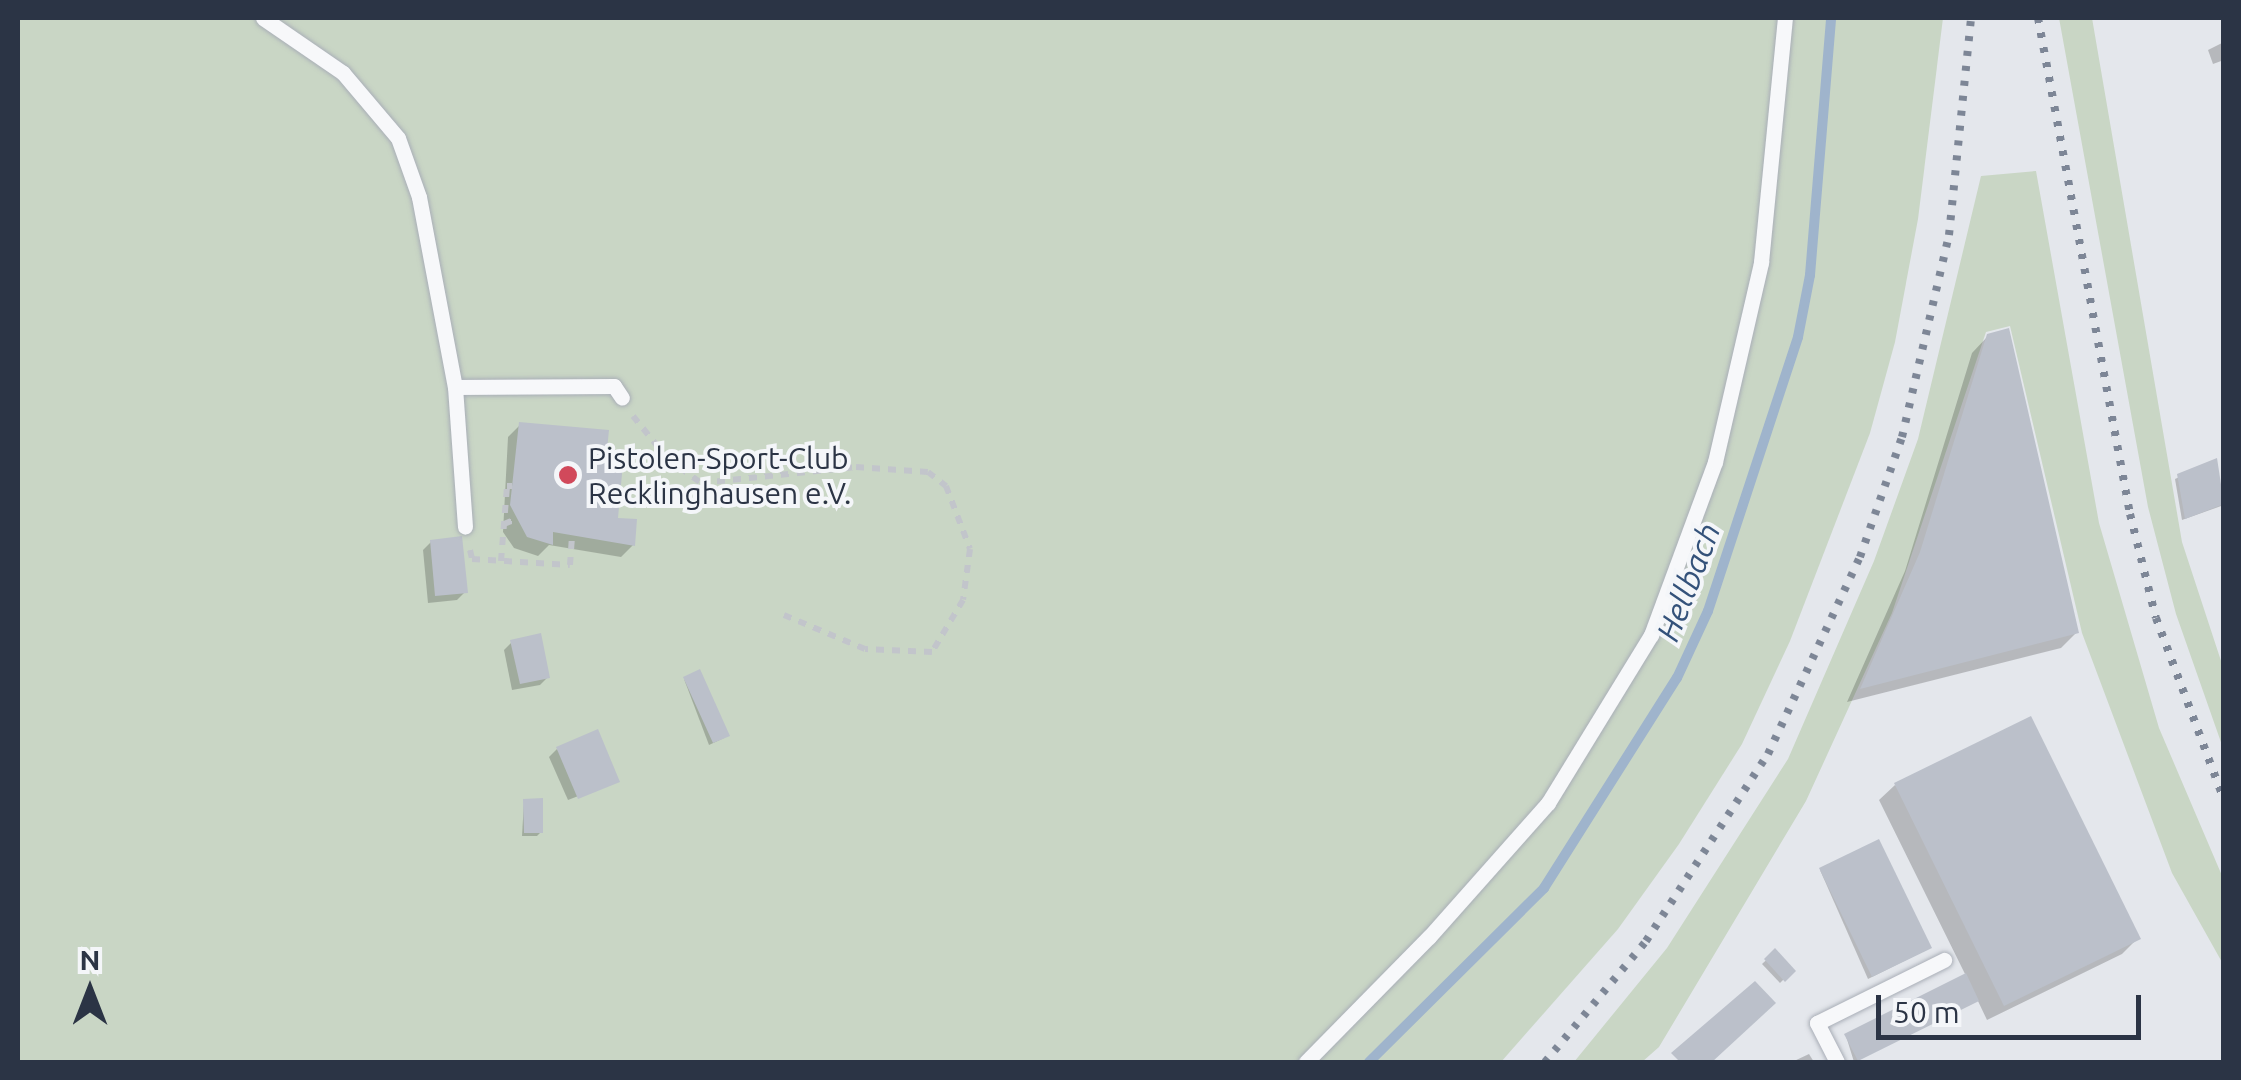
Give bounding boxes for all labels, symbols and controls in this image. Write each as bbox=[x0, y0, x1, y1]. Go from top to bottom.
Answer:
place label: Pistolen-Sport-Club Recklinghausen e.V. bbox=[588, 440, 851, 510]
marker: Pistolen-Sport-Club Recklinghausen e.V. bbox=[557, 464, 579, 486]
water label: Hellbach bbox=[1648, 518, 1728, 646]
north arrow bbox=[40, 940, 140, 1040]
text: N bbox=[80, 944, 100, 975]
scale bar bbox=[1881, 975, 2146, 1037]
text: 50 m bbox=[1893, 995, 1960, 1029]

